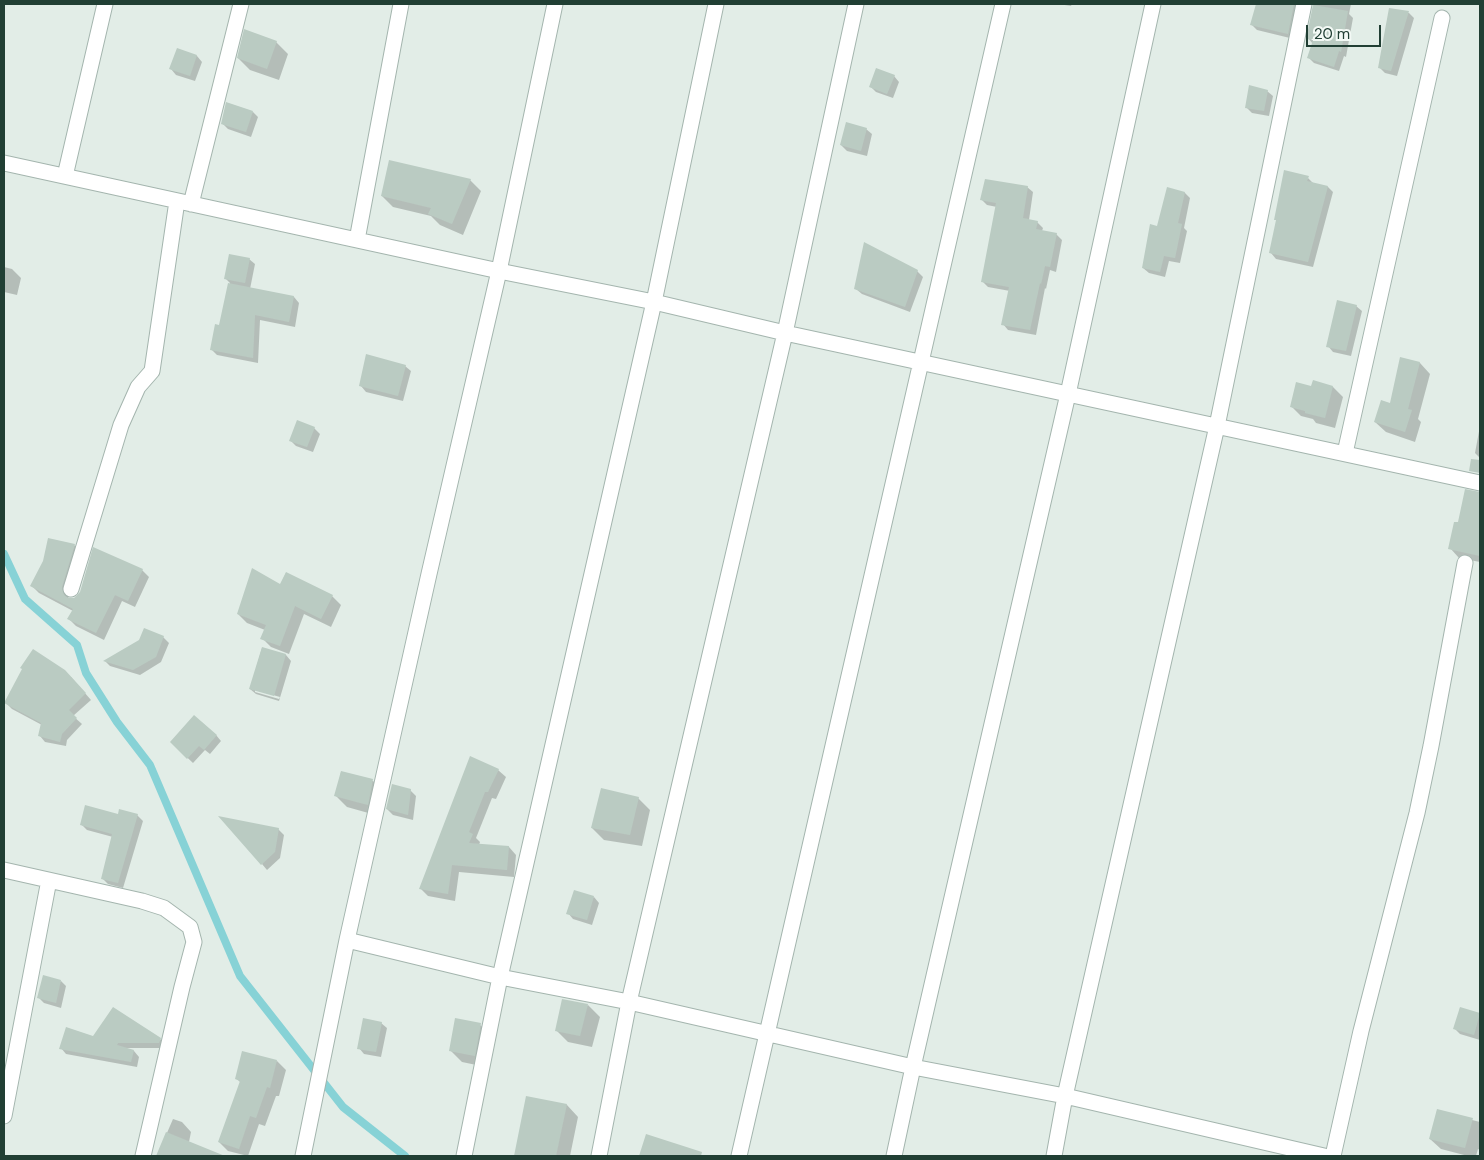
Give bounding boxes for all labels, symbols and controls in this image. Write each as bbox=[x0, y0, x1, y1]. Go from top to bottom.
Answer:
scale bar bbox=[1309, 15, 1384, 47]
text: 20 m bbox=[1314, 24, 1350, 44]

